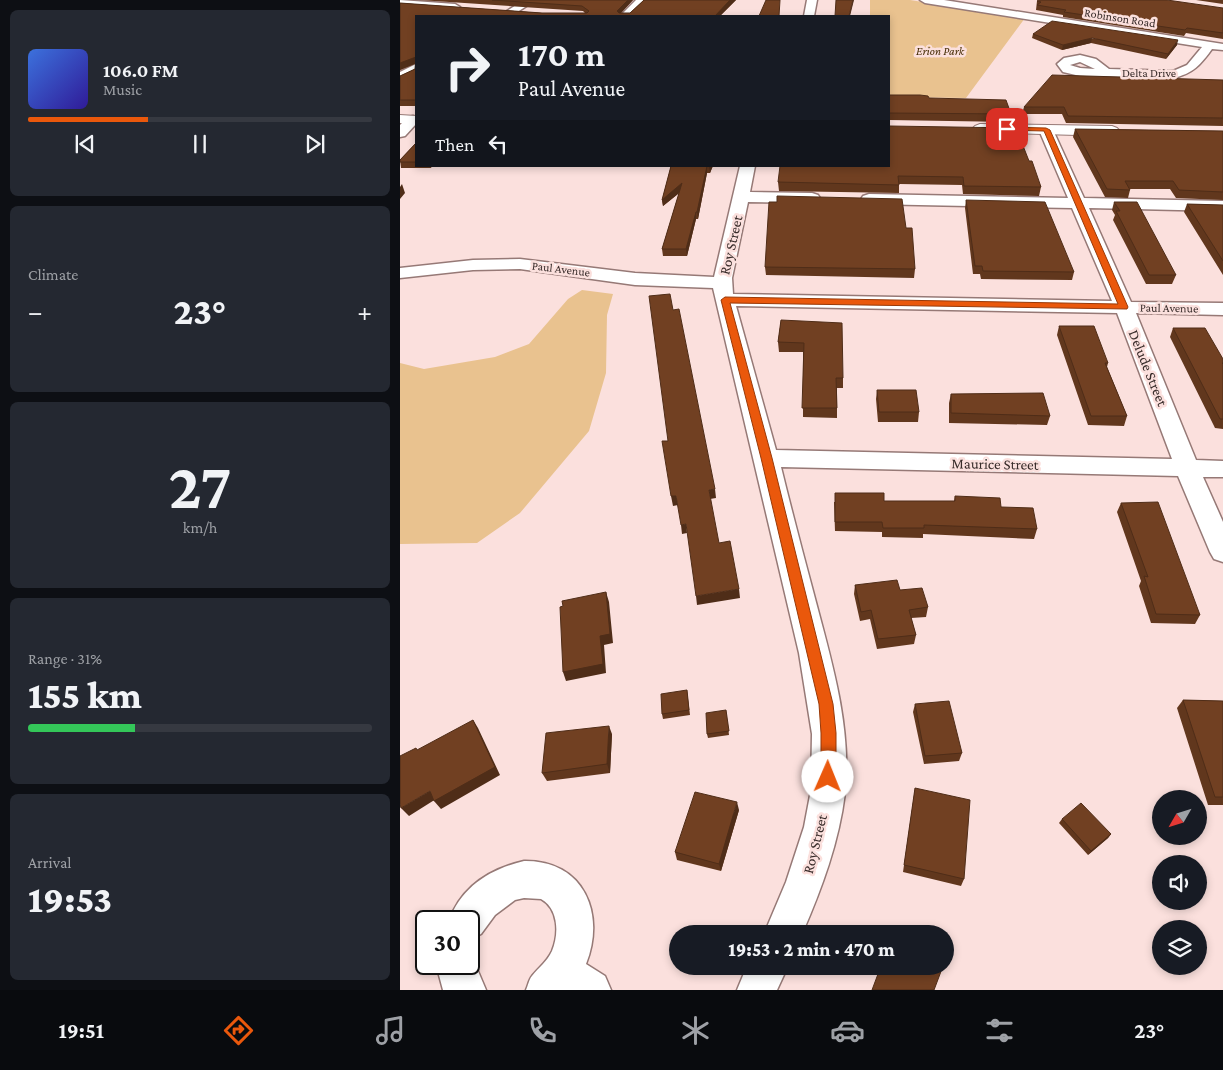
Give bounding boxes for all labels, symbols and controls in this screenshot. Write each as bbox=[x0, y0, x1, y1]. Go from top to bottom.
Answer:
street label: Robinson Road bbox=[1083, 5, 1157, 31]
icon: right bbox=[435, 35, 500, 100]
text: 170 m bbox=[518, 35, 605, 74]
park label: Erion Park bbox=[916, 44, 965, 58]
text: 106.0 FM bbox=[103, 60, 178, 81]
street label: Delta Drive bbox=[1122, 66, 1176, 80]
text: Paul Avenue bbox=[518, 76, 625, 101]
text: Music bbox=[103, 81, 142, 98]
pin bbox=[986, 108, 1028, 150]
icon: arrive bbox=[993, 115, 1021, 143]
icon: previous bbox=[71, 130, 99, 158]
icon: pause bbox=[186, 130, 214, 158]
icon: next bbox=[301, 130, 329, 158]
icon: left bbox=[484, 130, 512, 158]
text: Then bbox=[435, 134, 474, 155]
street label: Roy Street bbox=[716, 213, 747, 276]
street label: Paul Avenue bbox=[531, 258, 591, 280]
text: Climate bbox=[28, 266, 78, 283]
text: 23° bbox=[173, 290, 227, 332]
text: − bbox=[28, 296, 43, 327]
text: + bbox=[357, 296, 372, 327]
street label: Paul Avenue bbox=[1140, 300, 1198, 316]
street label: Delude Street bbox=[1125, 327, 1171, 409]
text: 27 bbox=[168, 450, 232, 522]
street label: Maurice Street bbox=[951, 455, 1040, 473]
text: km/h bbox=[183, 519, 217, 536]
text: Range · 31% bbox=[28, 650, 102, 667]
text: 155 km bbox=[28, 674, 142, 716]
position arrow bbox=[801, 750, 853, 802]
north arrow bbox=[1152, 790, 1208, 845]
map controls bbox=[1152, 790, 1207, 975]
street label: Roy Street bbox=[800, 812, 831, 875]
text: Arrival bbox=[28, 854, 72, 871]
button: sound bbox=[1152, 855, 1207, 910]
text: 19:53 bbox=[28, 878, 112, 920]
speed limit sign: 30 bbox=[415, 910, 480, 975]
button: layers bbox=[1152, 920, 1207, 975]
text: 19:53 · 2 min · 470 m bbox=[728, 939, 895, 960]
icon: directions bbox=[221, 1013, 256, 1048]
icon: music bbox=[373, 1013, 408, 1048]
icon: phone bbox=[525, 1013, 560, 1048]
icon: climate bbox=[678, 1013, 713, 1048]
icon: car bbox=[830, 1013, 865, 1048]
icon: filters bbox=[982, 1013, 1017, 1048]
text: 19:51 bbox=[59, 1018, 104, 1043]
text: 23° bbox=[1134, 1018, 1164, 1043]

